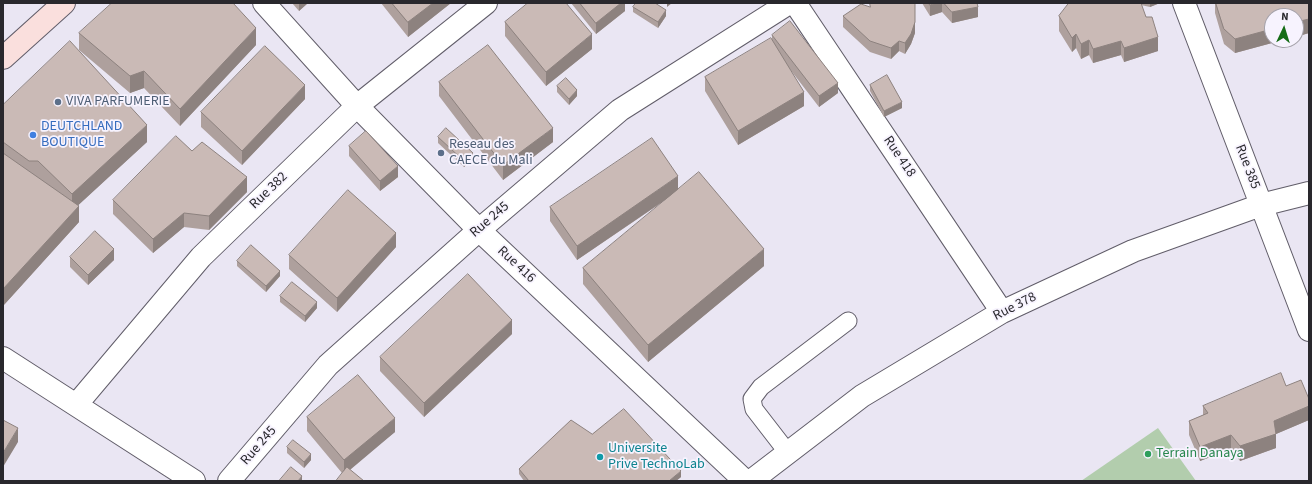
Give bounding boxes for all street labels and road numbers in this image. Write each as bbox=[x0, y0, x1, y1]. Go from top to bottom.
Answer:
street label: Rue 418 bbox=[879, 133, 919, 181]
street label: Rue 385 bbox=[1231, 142, 1263, 192]
street label: Rue 382 bbox=[247, 169, 291, 213]
street label: Rue 245 bbox=[467, 199, 513, 241]
street label: Rue 416 bbox=[493, 243, 539, 287]
street label: Rue 378 bbox=[991, 289, 1039, 325]
street label: Rue 245 bbox=[238, 423, 280, 469]

